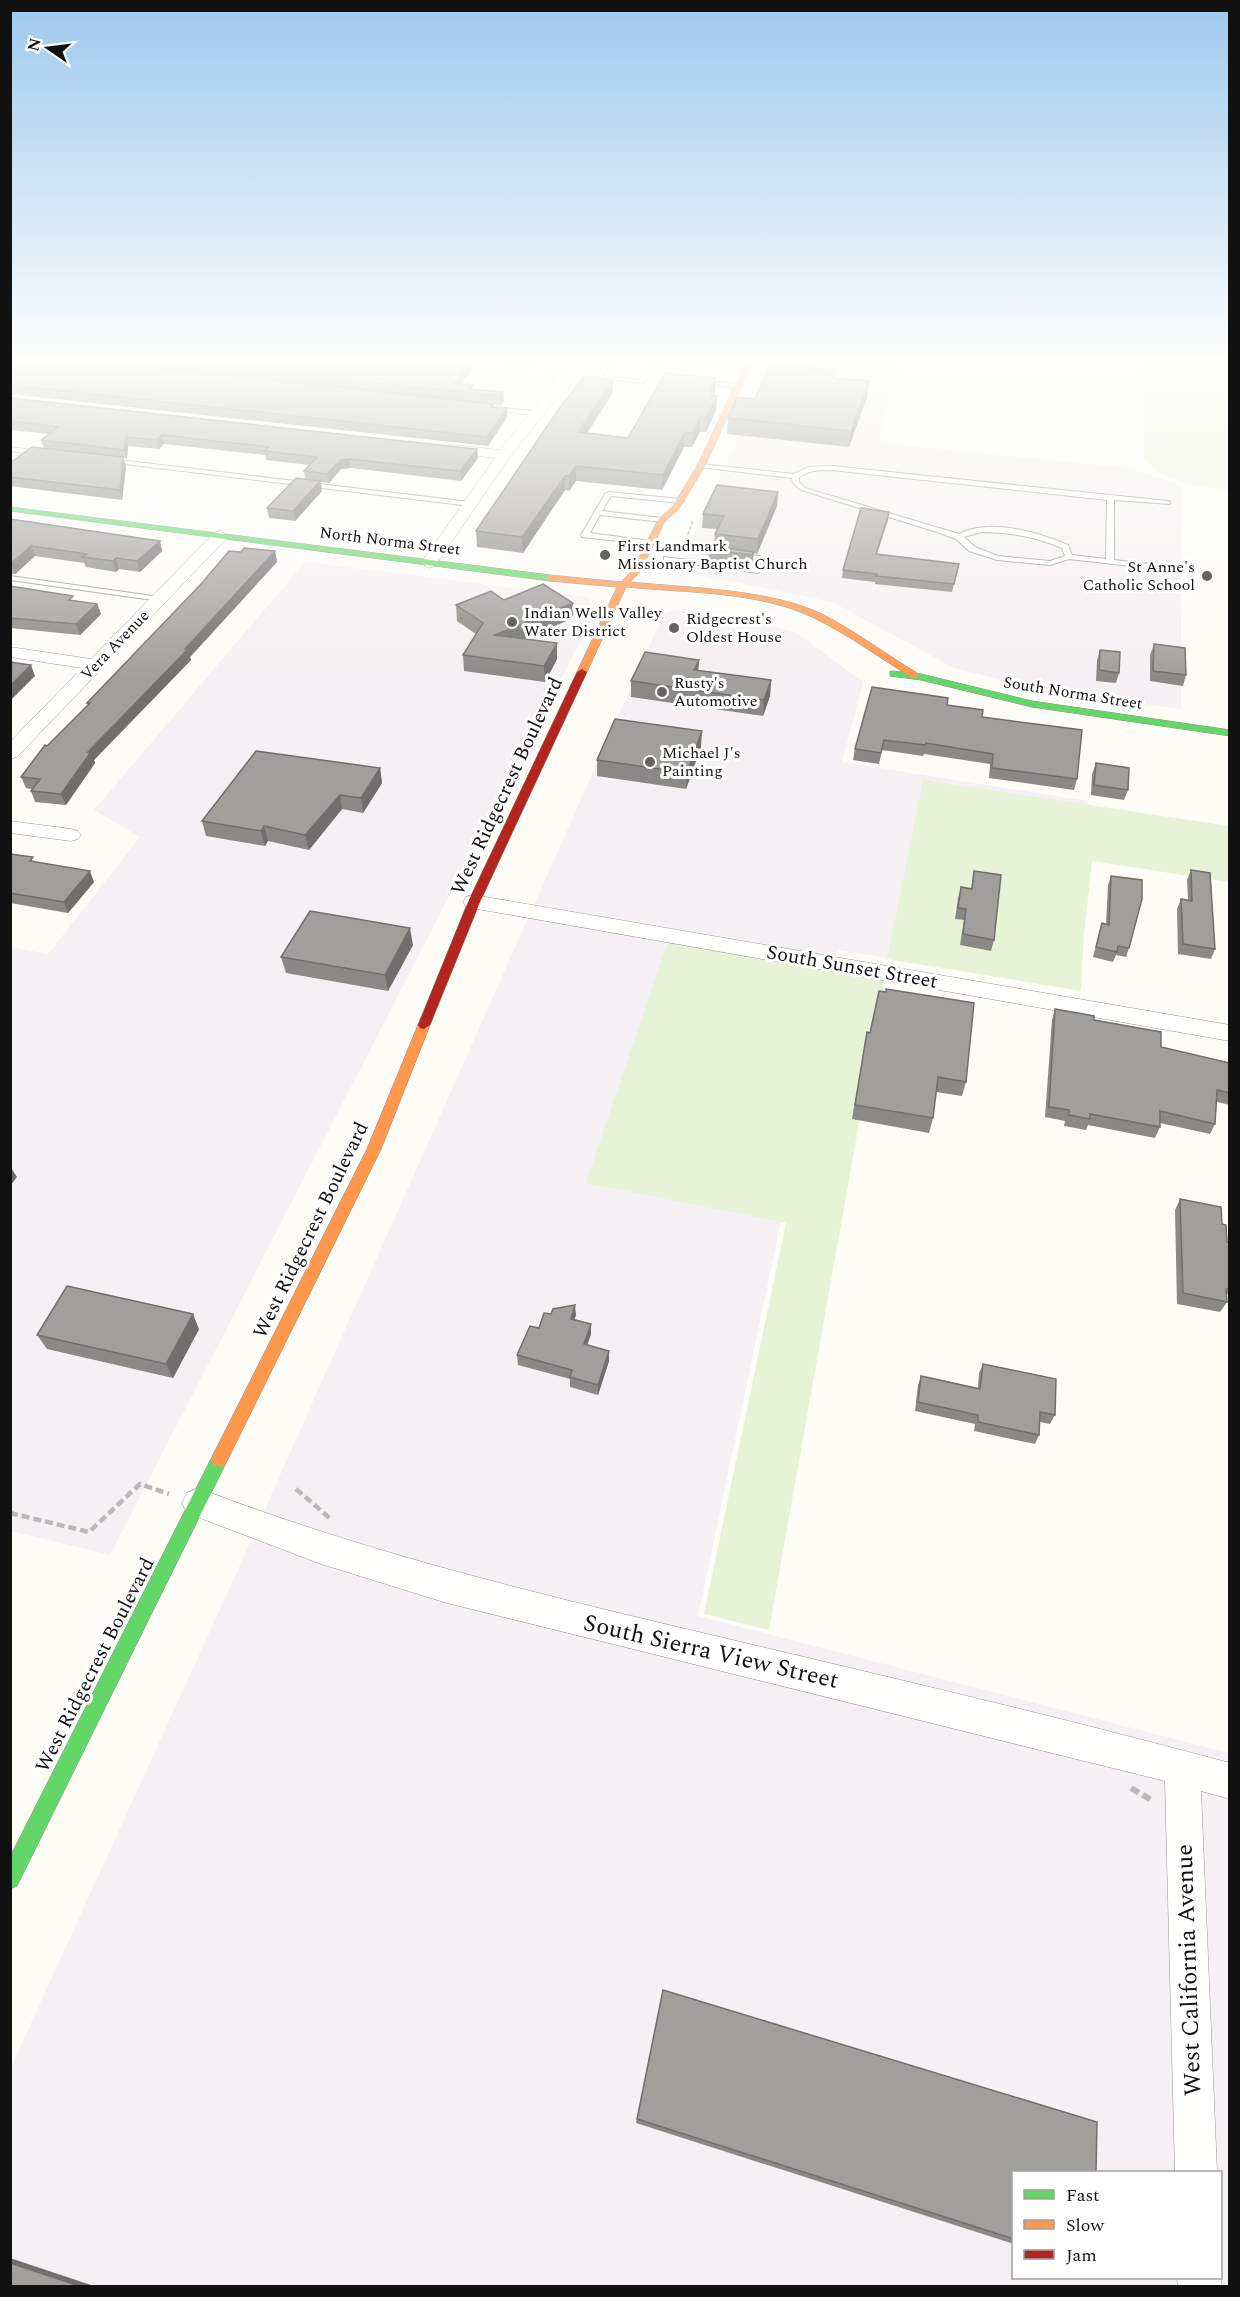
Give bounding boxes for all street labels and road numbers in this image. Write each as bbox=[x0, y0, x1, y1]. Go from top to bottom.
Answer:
street label: North Norma Street bbox=[318, 520, 462, 562]
street label: Vera Avenue bbox=[75, 604, 155, 686]
street label: South Norma Street bbox=[1002, 670, 1145, 716]
street label: West Ridgecrest Boulevard bbox=[443, 672, 571, 900]
street label: South Sunset Street bbox=[764, 937, 940, 997]
street label: West Ridgecrest Boulevard bbox=[245, 1117, 377, 1343]
street label: West Ridgecrest Boulevard bbox=[28, 1552, 162, 1778]
street label: South Sierra View Street bbox=[580, 1605, 842, 1699]
street label: West California Avenue bbox=[1167, 1843, 1211, 2097]

